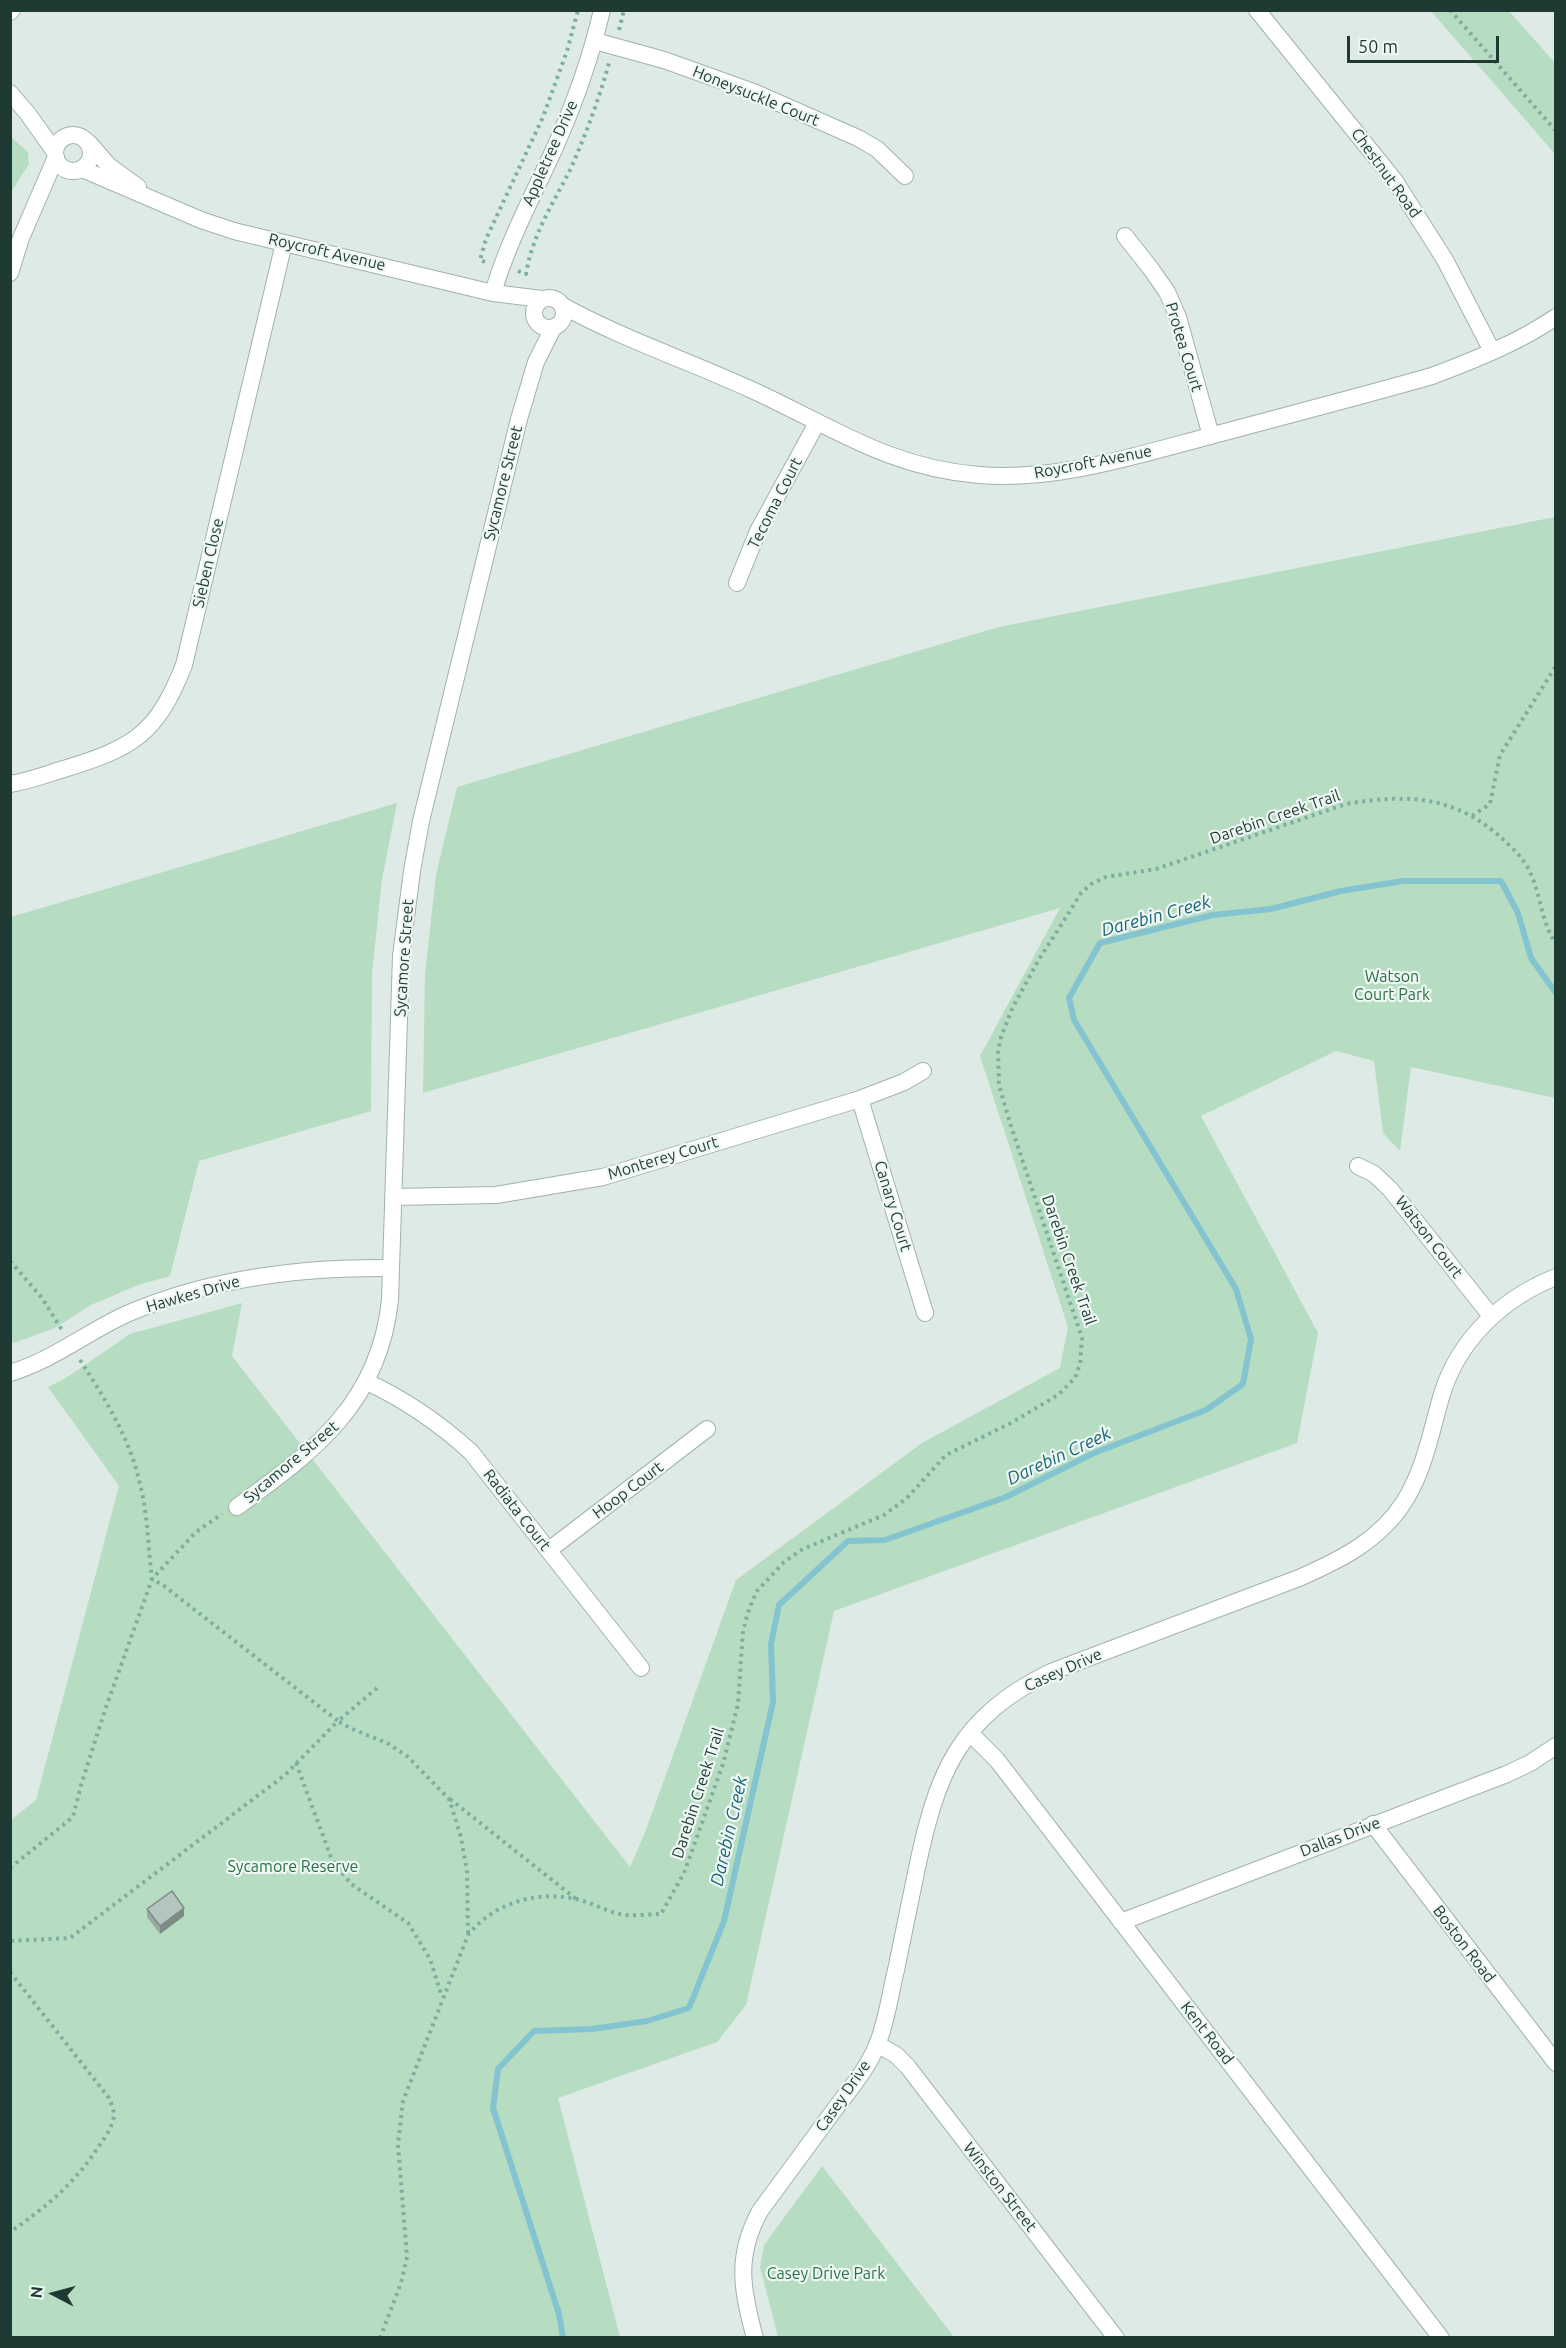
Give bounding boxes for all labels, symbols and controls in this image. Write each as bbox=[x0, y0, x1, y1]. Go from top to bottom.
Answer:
scale bar bbox=[1350, 24, 1502, 62]
text: 50 m bbox=[1358, 36, 1398, 56]
street label: Honeysuckle Court bbox=[690, 62, 822, 130]
street label: Appletree Drive bbox=[518, 97, 582, 209]
street label: Chestnut Road bbox=[1347, 124, 1425, 222]
street label: Roycroft Avenue bbox=[267, 229, 387, 275]
street label: Protea Court bbox=[1161, 300, 1207, 394]
street label: Sycamore Street bbox=[479, 424, 527, 542]
street label: Roycroft Avenue bbox=[1032, 441, 1154, 483]
street label: Tecoma Court bbox=[744, 454, 806, 552]
street label: Sieben Close bbox=[188, 516, 228, 610]
street label: Darebin Creek Trail bbox=[1207, 786, 1343, 848]
water label: Darebin Creek bbox=[1099, 891, 1213, 941]
street label: Sycamore Street bbox=[390, 899, 418, 1017]
park label: Watson Court Park bbox=[1354, 967, 1430, 1005]
street label: Monterey Court bbox=[606, 1132, 720, 1184]
street label: Canary Court bbox=[870, 1158, 916, 1254]
street label: Darebin Creek Trail bbox=[1038, 1192, 1100, 1328]
street label: Watson Court bbox=[1391, 1192, 1467, 1282]
street label: Hawkes Drive bbox=[144, 1271, 242, 1317]
street label: Sycamore Street bbox=[240, 1417, 342, 1507]
water label: Darebin Creek bbox=[1004, 1422, 1114, 1490]
street label: Hoop Court bbox=[589, 1457, 667, 1523]
street label: Radiata Court bbox=[479, 1465, 555, 1555]
street label: Casey Drive bbox=[1021, 1644, 1105, 1696]
street label: Darebin Creek Trail bbox=[668, 1725, 728, 1861]
water label: Darebin Creek bbox=[706, 1774, 752, 1888]
street label: Dallas Drive bbox=[1297, 1813, 1383, 1861]
park label: Sycamore Reserve bbox=[228, 1857, 358, 1877]
street label: Boston Road bbox=[1429, 1902, 1499, 1986]
street label: Kent Road bbox=[1177, 1998, 1237, 2068]
street label: Casey Drive bbox=[811, 2056, 875, 2136]
street label: Winston Street bbox=[959, 2138, 1041, 2236]
north arrow bbox=[24, 2264, 84, 2324]
park label: Casey Drive Park bbox=[767, 2264, 885, 2284]
text: N bbox=[27, 2285, 46, 2299]

